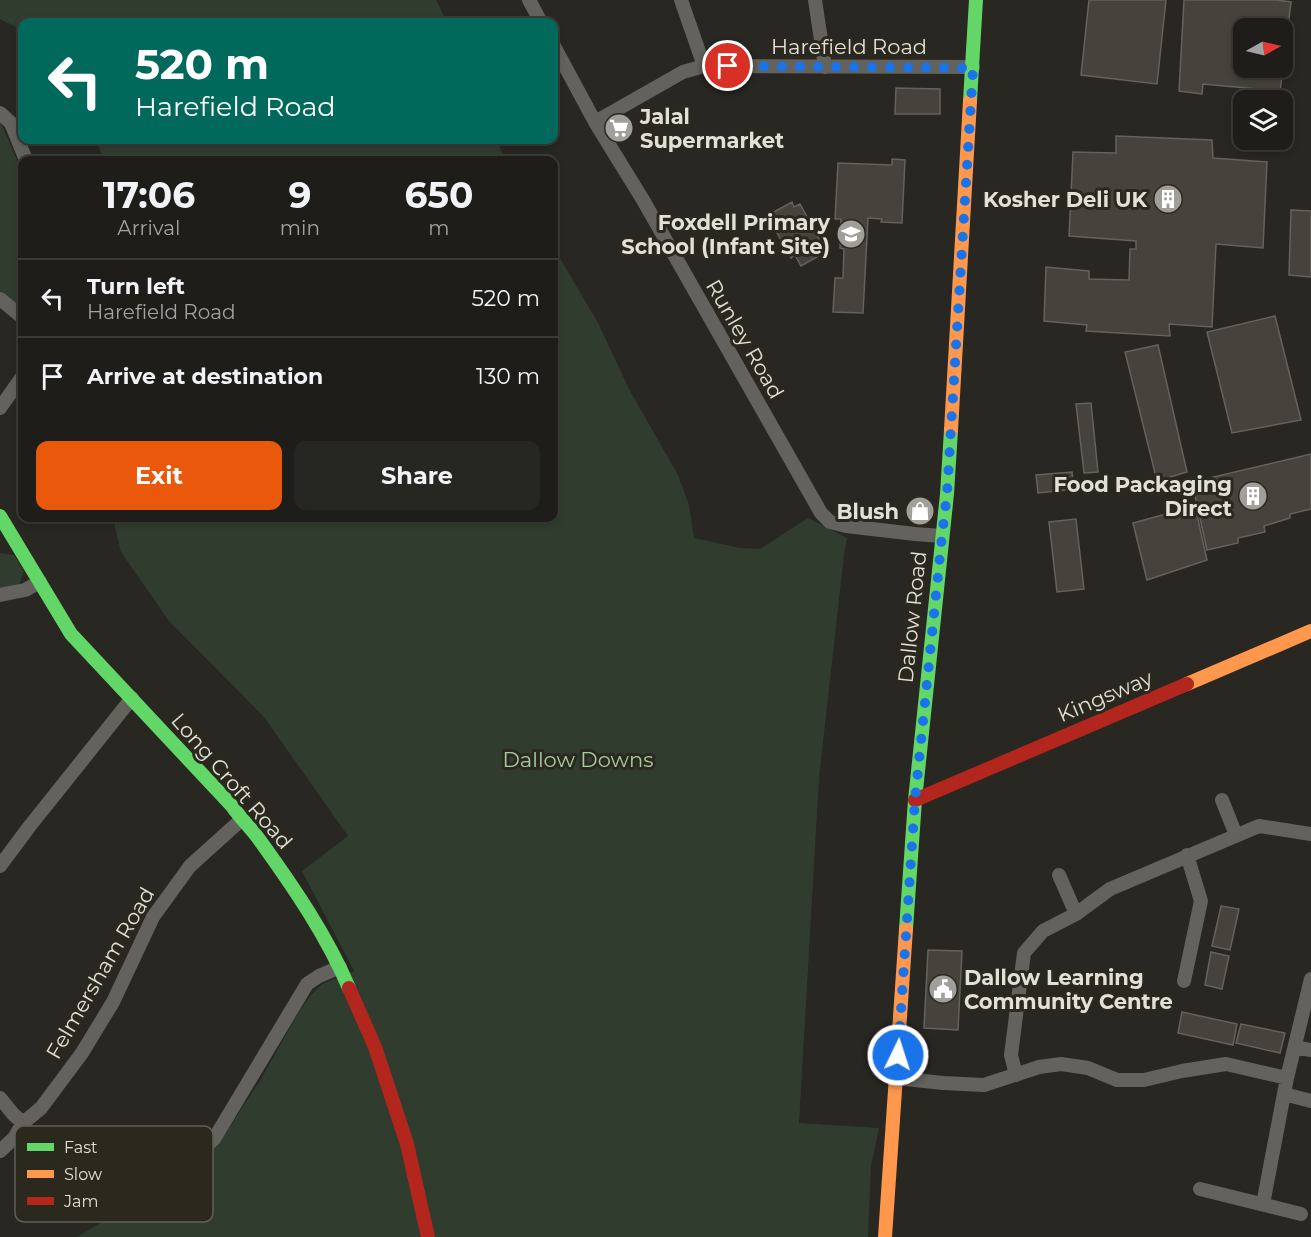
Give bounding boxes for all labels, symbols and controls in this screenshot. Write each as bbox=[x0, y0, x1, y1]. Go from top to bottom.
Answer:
north arrow bbox=[1233, 18, 1293, 78]
map controls bbox=[1233, 18, 1293, 150]
street label: Harefield Road bbox=[771, 34, 927, 59]
text: 520 m bbox=[135, 38, 269, 90]
pin bbox=[702, 40, 753, 91]
icon: left bbox=[36, 42, 114, 120]
icon: arrive bbox=[711, 49, 744, 82]
text: Harefield Road bbox=[135, 90, 336, 123]
button: layers bbox=[1233, 90, 1293, 150]
place label: Jalal Supermarket bbox=[639, 104, 784, 153]
supermarket icon: Jalal Supermarket bbox=[603, 112, 635, 144]
text: 17:06 bbox=[103, 173, 195, 217]
text: 9 bbox=[288, 173, 311, 217]
text: 650 bbox=[405, 173, 473, 217]
building icon: Kosher Deli UK bbox=[1152, 183, 1184, 215]
place label: Kosher Deli UK bbox=[983, 187, 1147, 212]
place label: Foxdell Primary School (Infant Site) bbox=[621, 210, 830, 259]
text: Arrival bbox=[117, 216, 180, 240]
text: min bbox=[280, 216, 320, 240]
text: m bbox=[428, 216, 450, 240]
school or university icon: Foxdell Primary School (Infant Site) bbox=[835, 218, 867, 250]
text: Turn left bbox=[87, 273, 185, 300]
street label: Runley Road bbox=[701, 275, 789, 403]
icon: left bbox=[36, 282, 69, 315]
text: 520 m bbox=[472, 285, 540, 312]
text: Harefield Road bbox=[87, 300, 236, 324]
icon: arrive bbox=[36, 360, 69, 393]
text: Arrive at destination bbox=[87, 363, 323, 390]
text: 130 m bbox=[476, 363, 540, 390]
button: Exit bbox=[36, 441, 282, 510]
button: Share bbox=[294, 441, 540, 510]
place label: Food Packaging Direct bbox=[1054, 472, 1232, 521]
building icon: Food Packaging Direct bbox=[1237, 480, 1269, 512]
shop icon: Blush bbox=[904, 495, 936, 527]
place label: Blush bbox=[837, 499, 899, 524]
street label: Dallow Road bbox=[893, 550, 931, 684]
street label: Kingsway bbox=[1054, 665, 1157, 727]
street label: Long Croft Road bbox=[166, 708, 298, 854]
park label: Dallow Downs bbox=[503, 747, 653, 772]
street label: Felmersham Road bbox=[41, 883, 159, 1063]
place label: Dallow Learning Community Centre bbox=[964, 965, 1173, 1014]
public building icon: Dallow Learning Community Centre bbox=[927, 973, 959, 1005]
position arrow bbox=[866, 1023, 930, 1087]
legend bbox=[15, 1126, 213, 1222]
text: Fast bbox=[64, 1138, 98, 1157]
text: Slow bbox=[64, 1165, 102, 1184]
text: Jam bbox=[63, 1192, 98, 1211]

